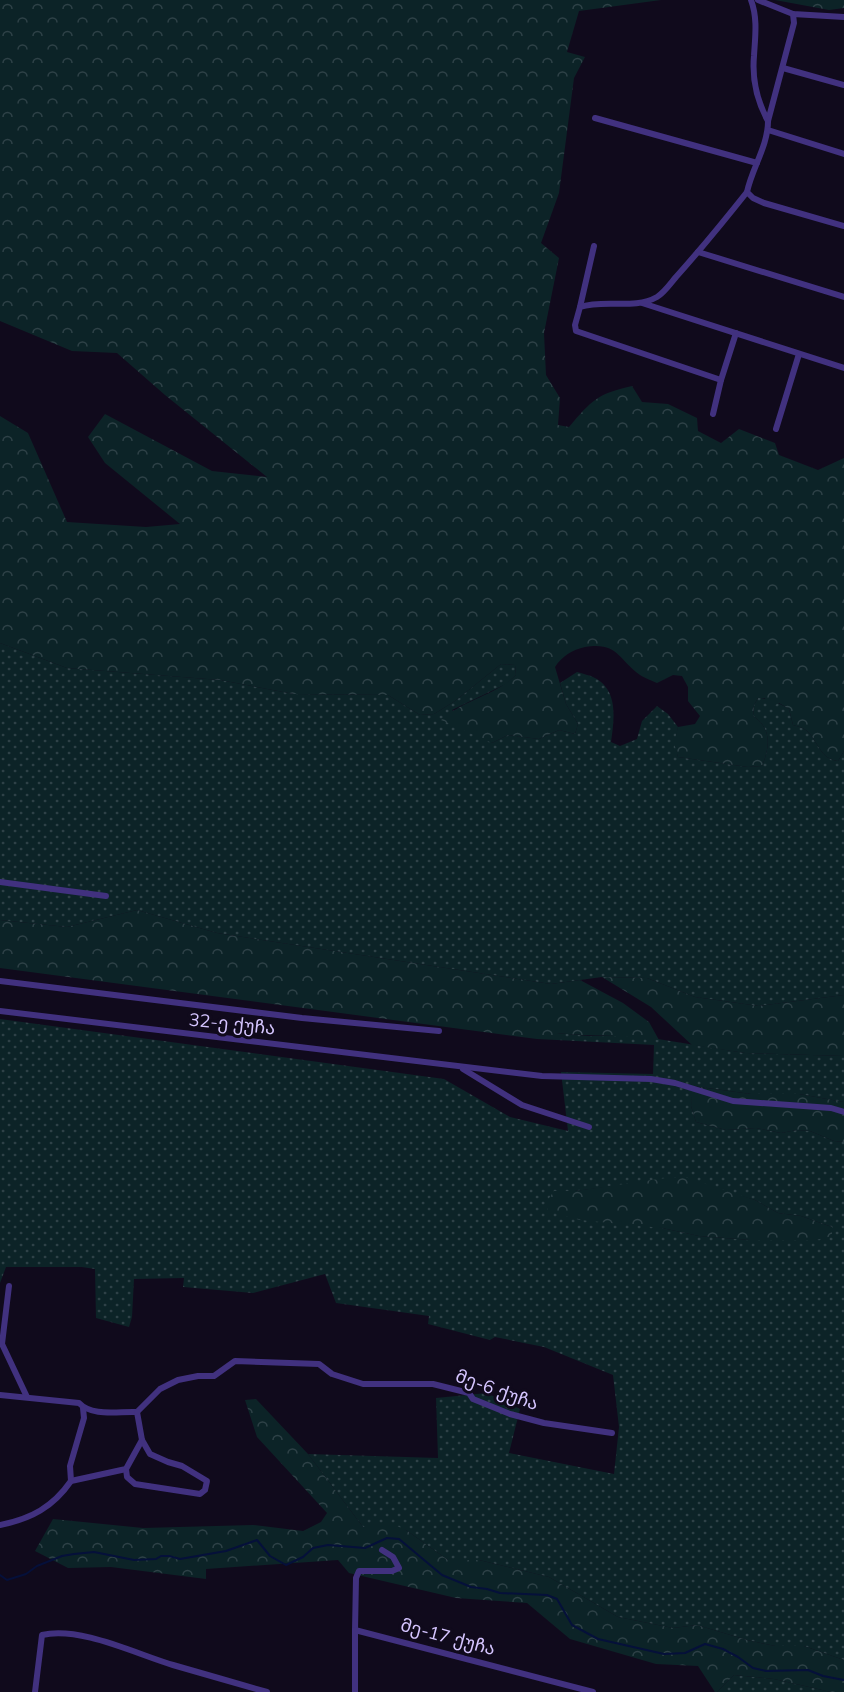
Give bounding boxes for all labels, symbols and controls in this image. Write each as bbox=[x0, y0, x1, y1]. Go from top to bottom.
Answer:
street label: 32-ე ქუჩა bbox=[188, 1008, 276, 1039]
street label: მე-6 ქუჩა bbox=[453, 1364, 542, 1415]
street label: მე-17 ქუჩა bbox=[398, 1613, 498, 1660]

